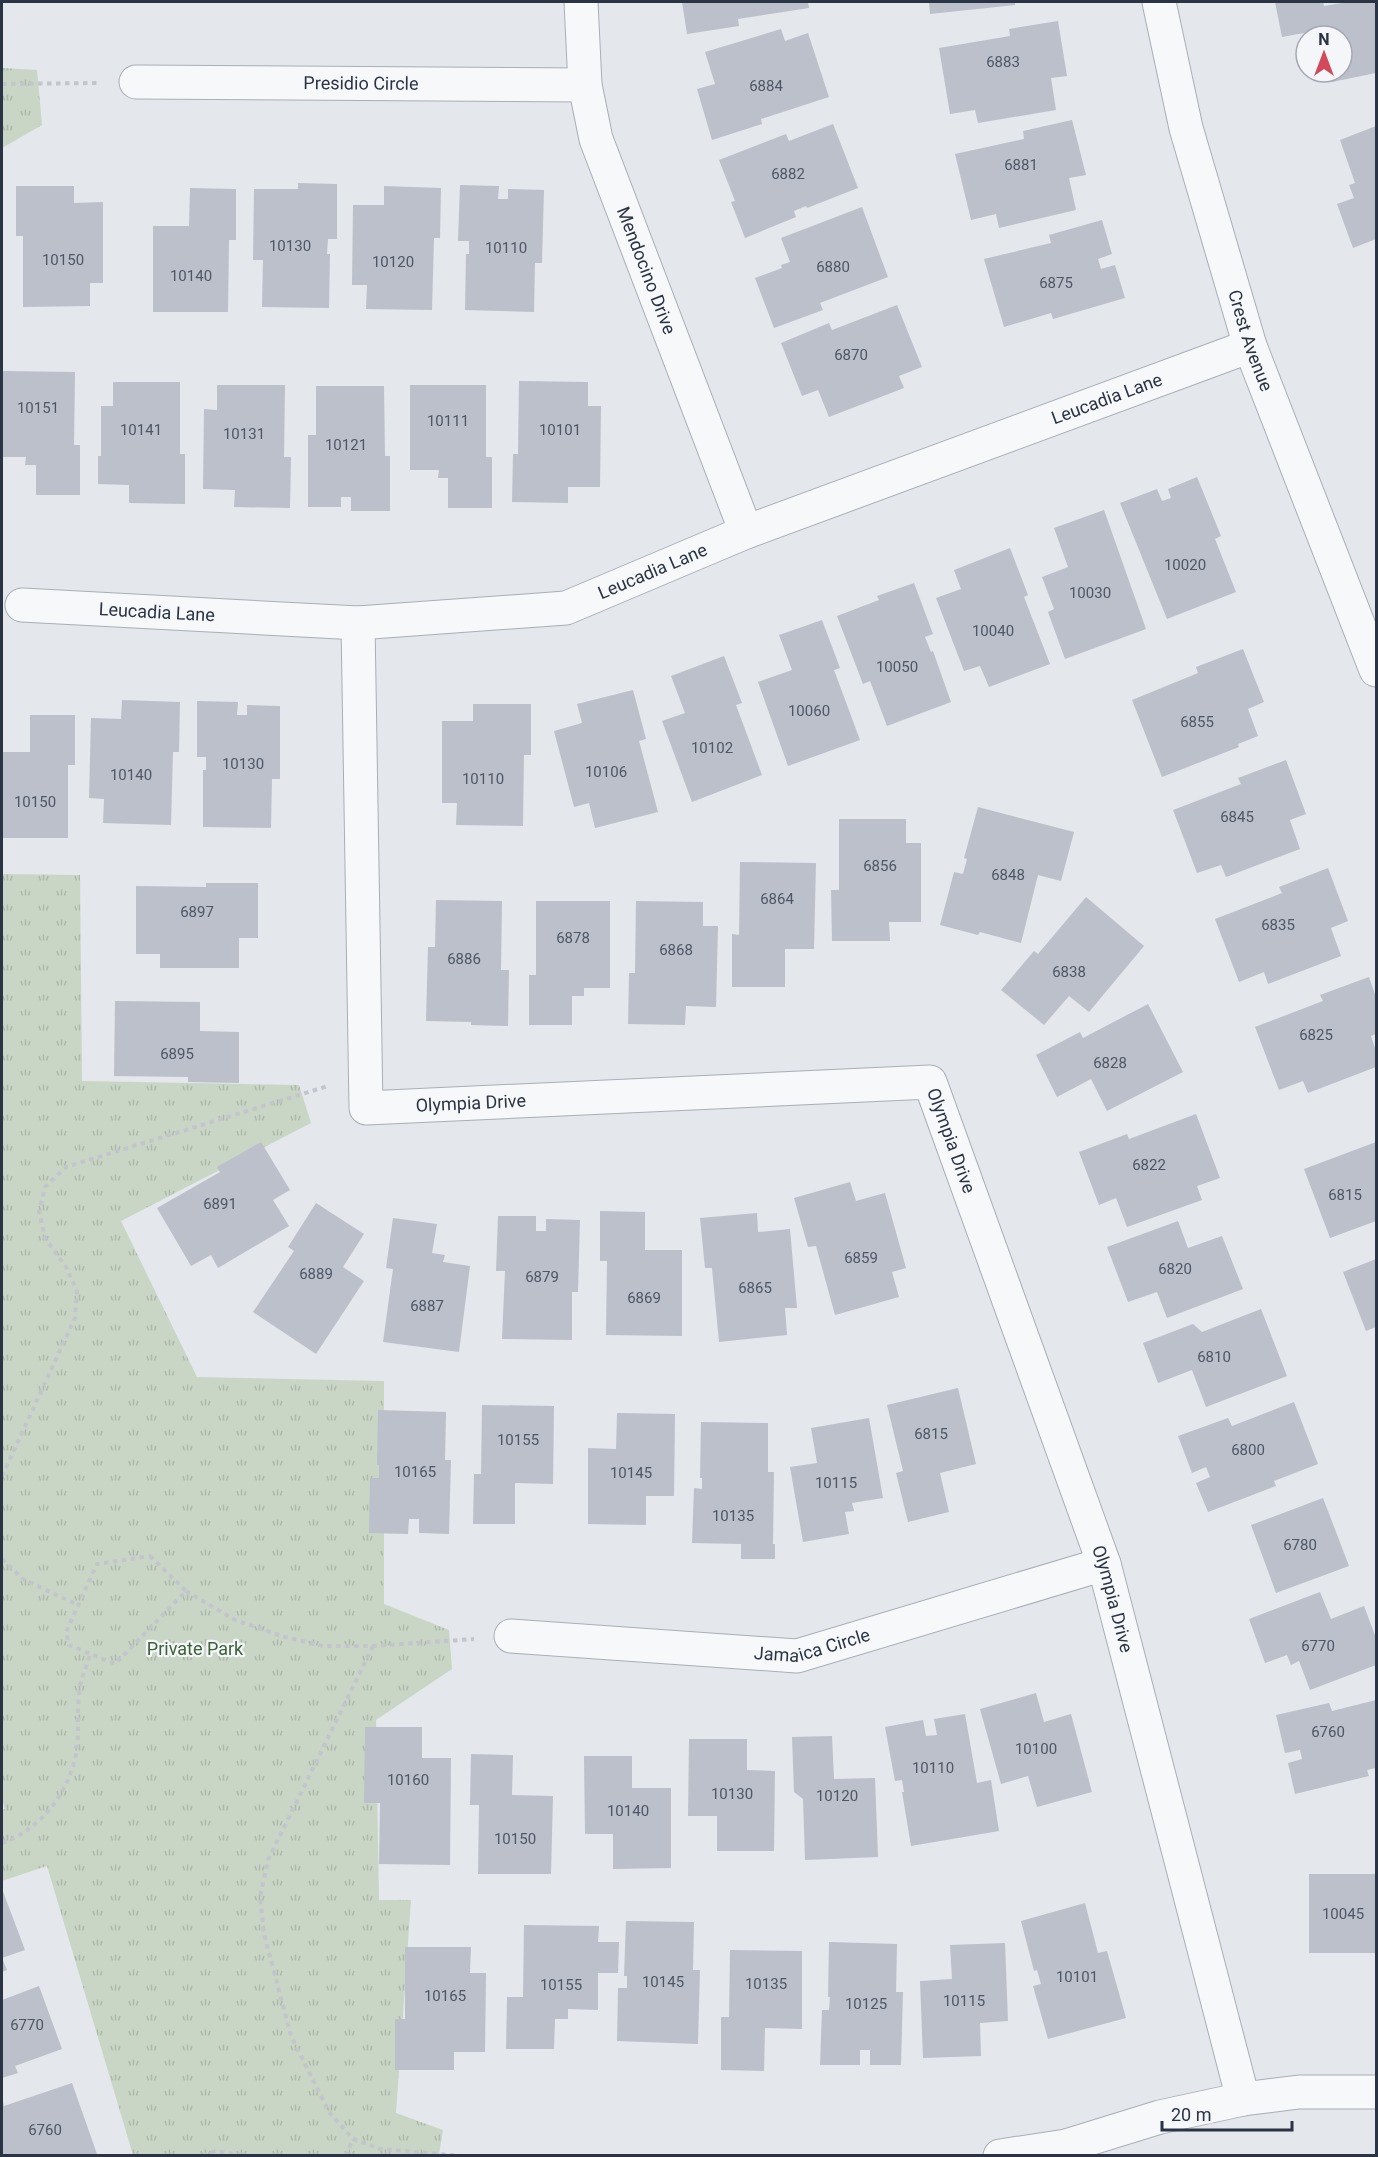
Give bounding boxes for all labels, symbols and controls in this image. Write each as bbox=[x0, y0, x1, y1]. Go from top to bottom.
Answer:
north arrow bbox=[1294, 24, 1354, 84]
text: N bbox=[1318, 30, 1330, 49]
house number: 6883 bbox=[986, 53, 1020, 71]
street label: Presidio Circle bbox=[303, 72, 419, 94]
house number: 6884 bbox=[749, 77, 783, 95]
house number: 6881 bbox=[1004, 156, 1038, 174]
house number: 6882 bbox=[771, 165, 805, 183]
street label: Mendocino Drive bbox=[613, 204, 680, 337]
house number: 10130 bbox=[269, 237, 311, 255]
house number: 10110 bbox=[485, 239, 527, 257]
house number: 10150 bbox=[42, 251, 84, 269]
house number: 10120 bbox=[372, 253, 414, 271]
house number: 6880 bbox=[816, 258, 850, 276]
house number: 10140 bbox=[170, 267, 212, 285]
house number: 6875 bbox=[1039, 274, 1073, 292]
street label: Crest Avenue bbox=[1224, 287, 1278, 394]
house number: 6870 bbox=[834, 346, 868, 364]
street label: Leucadia Lane bbox=[1048, 368, 1165, 428]
house number: 10151 bbox=[17, 399, 59, 417]
house number: 10111 bbox=[427, 412, 469, 430]
house number: 10141 bbox=[120, 421, 162, 439]
house number: 10101 bbox=[539, 421, 581, 439]
house number: 10131 bbox=[223, 425, 265, 443]
house number: 10121 bbox=[325, 436, 367, 454]
street label: Leucadia Lane bbox=[595, 539, 710, 603]
house number: 10020 bbox=[1164, 556, 1206, 574]
house number: 10030 bbox=[1069, 584, 1111, 602]
street label: Leucadia Lane bbox=[98, 598, 215, 625]
house number: 10040 bbox=[972, 622, 1014, 640]
house number: 10050 bbox=[876, 658, 918, 676]
house number: 10060 bbox=[788, 702, 830, 720]
house number: 6855 bbox=[1180, 713, 1214, 731]
house number: 10102 bbox=[691, 739, 733, 757]
house number: 10130 bbox=[222, 755, 264, 773]
house number: 10106 bbox=[585, 763, 627, 781]
house number: 10140 bbox=[110, 766, 152, 784]
house number: 10110 bbox=[462, 770, 504, 788]
house number: 10150 bbox=[14, 793, 56, 811]
house number: 6845 bbox=[1220, 808, 1254, 826]
house number: 6856 bbox=[863, 857, 897, 875]
house number: 6848 bbox=[991, 866, 1025, 884]
house number: 6864 bbox=[760, 890, 794, 908]
house number: 6897 bbox=[180, 903, 214, 921]
house number: 6835 bbox=[1261, 916, 1295, 934]
house number: 6878 bbox=[556, 929, 590, 947]
house number: 6868 bbox=[659, 941, 693, 959]
house number: 6886 bbox=[447, 950, 481, 968]
house number: 6838 bbox=[1052, 963, 1086, 981]
house number: 6825 bbox=[1299, 1026, 1333, 1044]
house number: 6895 bbox=[160, 1045, 194, 1063]
house number: 6828 bbox=[1093, 1054, 1127, 1072]
street label: Olympia Drive bbox=[923, 1085, 980, 1196]
street label: Olympia Drive bbox=[415, 1090, 526, 1116]
house number: 6822 bbox=[1132, 1156, 1166, 1174]
house number: 6815 bbox=[1328, 1186, 1362, 1204]
house number: 6891 bbox=[203, 1195, 237, 1213]
house number: 6859 bbox=[844, 1249, 878, 1267]
house number: 6820 bbox=[1158, 1260, 1192, 1278]
house number: 6889 bbox=[299, 1265, 333, 1283]
house number: 6879 bbox=[525, 1268, 559, 1286]
house number: 6865 bbox=[738, 1279, 772, 1297]
house number: 6869 bbox=[627, 1289, 661, 1307]
house number: 6887 bbox=[410, 1297, 444, 1315]
house number: 6810 bbox=[1197, 1348, 1231, 1366]
house number: 6815 bbox=[914, 1425, 948, 1443]
house number: 10155 bbox=[497, 1431, 539, 1449]
house number: 6800 bbox=[1231, 1441, 1265, 1459]
house number: 10165 bbox=[394, 1463, 436, 1481]
house number: 10145 bbox=[610, 1464, 652, 1482]
house number: 10115 bbox=[815, 1474, 857, 1492]
house number: 10135 bbox=[712, 1507, 754, 1525]
house number: 6780 bbox=[1283, 1536, 1317, 1554]
street label: Olympia Drive bbox=[1088, 1542, 1138, 1655]
street label: Jamaica Circle bbox=[753, 1624, 872, 1666]
house number: 6770 bbox=[1301, 1637, 1335, 1655]
park label: Private Park bbox=[147, 1638, 244, 1659]
house number: 6760 bbox=[1311, 1723, 1345, 1741]
house number: 10100 bbox=[1015, 1740, 1057, 1758]
house number: 10110 bbox=[912, 1759, 954, 1777]
house number: 10160 bbox=[387, 1771, 429, 1789]
house number: 10130 bbox=[711, 1785, 753, 1803]
house number: 10120 bbox=[816, 1787, 858, 1805]
house number: 10140 bbox=[607, 1802, 649, 1820]
house number: 10150 bbox=[494, 1830, 536, 1848]
house number: 10045 bbox=[1322, 1905, 1364, 1923]
house number: 10101 bbox=[1056, 1968, 1098, 1986]
house number: 10145 bbox=[642, 1973, 684, 1991]
house number: 10135 bbox=[745, 1975, 787, 1993]
house number: 10155 bbox=[540, 1976, 582, 1994]
house number: 10165 bbox=[424, 1987, 466, 2005]
house number: 10115 bbox=[943, 1992, 985, 2010]
house number: 10125 bbox=[845, 1995, 887, 2013]
house number: 6770 bbox=[10, 2016, 44, 2034]
scale bar bbox=[1162, 2094, 1292, 2132]
text: 20 m bbox=[1171, 2104, 1211, 2125]
house number: 6760 bbox=[28, 2121, 62, 2139]

